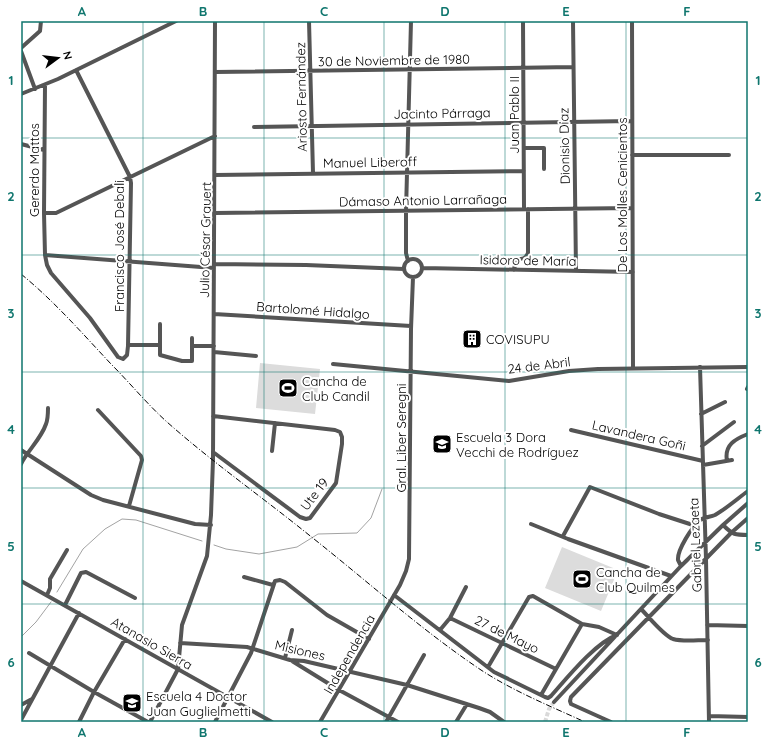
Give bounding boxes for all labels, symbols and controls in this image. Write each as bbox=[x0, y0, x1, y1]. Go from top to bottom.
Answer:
text: A bbox=[78, 3, 87, 19]
text: B bbox=[199, 3, 207, 19]
text: C bbox=[320, 3, 328, 19]
text: D bbox=[440, 3, 450, 19]
text: E bbox=[562, 3, 570, 19]
text: F bbox=[683, 3, 691, 19]
north arrow bbox=[38, 38, 78, 78]
street label: Ariosto Fernández bbox=[292, 42, 310, 152]
text: N bbox=[60, 50, 75, 61]
street label: 30 de Noviembre de 1980 bbox=[318, 51, 470, 69]
text: 1 bbox=[8, 72, 14, 88]
text: 1 bbox=[755, 72, 761, 88]
street label: Juan Pablo II bbox=[506, 76, 522, 154]
street label: Jacinto Párraga bbox=[393, 104, 491, 122]
street label: Dionisio Díaz bbox=[555, 107, 573, 185]
street label: De Los Molles Cenicientos bbox=[614, 118, 630, 273]
street label: Gererdo Mattos bbox=[26, 123, 42, 217]
street label: Manuel Liberoff bbox=[323, 153, 418, 171]
street label: Francisco José Debali bbox=[111, 180, 127, 312]
street label: Julio César Grauert bbox=[196, 182, 214, 298]
text: 2 bbox=[7, 188, 15, 204]
text: 2 bbox=[754, 188, 762, 204]
street label: Dámaso Antonio Larrañaga bbox=[339, 191, 507, 209]
street label: Isidoro de María bbox=[479, 251, 577, 269]
street label: Bartolomé Hidalgo bbox=[256, 298, 370, 322]
text: 3 bbox=[8, 305, 15, 321]
text: 3 bbox=[755, 305, 762, 321]
building icon: COVISUPU bbox=[461, 328, 483, 350]
place label: COVISUPU bbox=[486, 331, 550, 347]
street label: 24 de Abril bbox=[507, 353, 571, 377]
place label: Cancha de Club Candil bbox=[302, 373, 370, 404]
sports icon: Cancha de Club Candil bbox=[277, 377, 299, 399]
street label: Gral. Liber Seregni bbox=[393, 383, 409, 493]
street label: Lavandera Goñi bbox=[591, 416, 687, 454]
text: 4 bbox=[7, 421, 15, 437]
text: 4 bbox=[754, 421, 762, 437]
place label: Escuela 3 Dora Vecchi de Rodríguez bbox=[456, 429, 579, 460]
school or university icon: Escuela 3 Dora Vecchi de Rodríguez bbox=[431, 433, 453, 455]
street label: Ute 19 bbox=[297, 475, 331, 513]
street label: Gabriel Lezaeta bbox=[685, 497, 705, 593]
text: 5 bbox=[7, 538, 15, 554]
text: 5 bbox=[754, 538, 762, 554]
place label: Cancha de Club Quilmes bbox=[596, 564, 675, 595]
sports icon: Cancha de Club Quilmes bbox=[571, 568, 593, 590]
street label: Independencia bbox=[320, 612, 378, 696]
street label: 27 de Mayo bbox=[472, 612, 542, 657]
street label: Atanasio Sierra bbox=[108, 613, 196, 673]
street label: Misiones bbox=[273, 636, 327, 664]
text: 6 bbox=[7, 654, 15, 670]
text: 6 bbox=[754, 654, 762, 670]
place label: Escuela 4 Doctor Juan Guglielmetti bbox=[146, 688, 251, 719]
school or university icon: Escuela 4 Doctor Juan Guglielmetti bbox=[121, 692, 143, 714]
text: A bbox=[78, 724, 87, 740]
text: B bbox=[199, 724, 207, 740]
text: C bbox=[320, 724, 328, 740]
text: D bbox=[440, 724, 450, 740]
text: E bbox=[562, 724, 570, 740]
text: F bbox=[683, 724, 691, 740]

